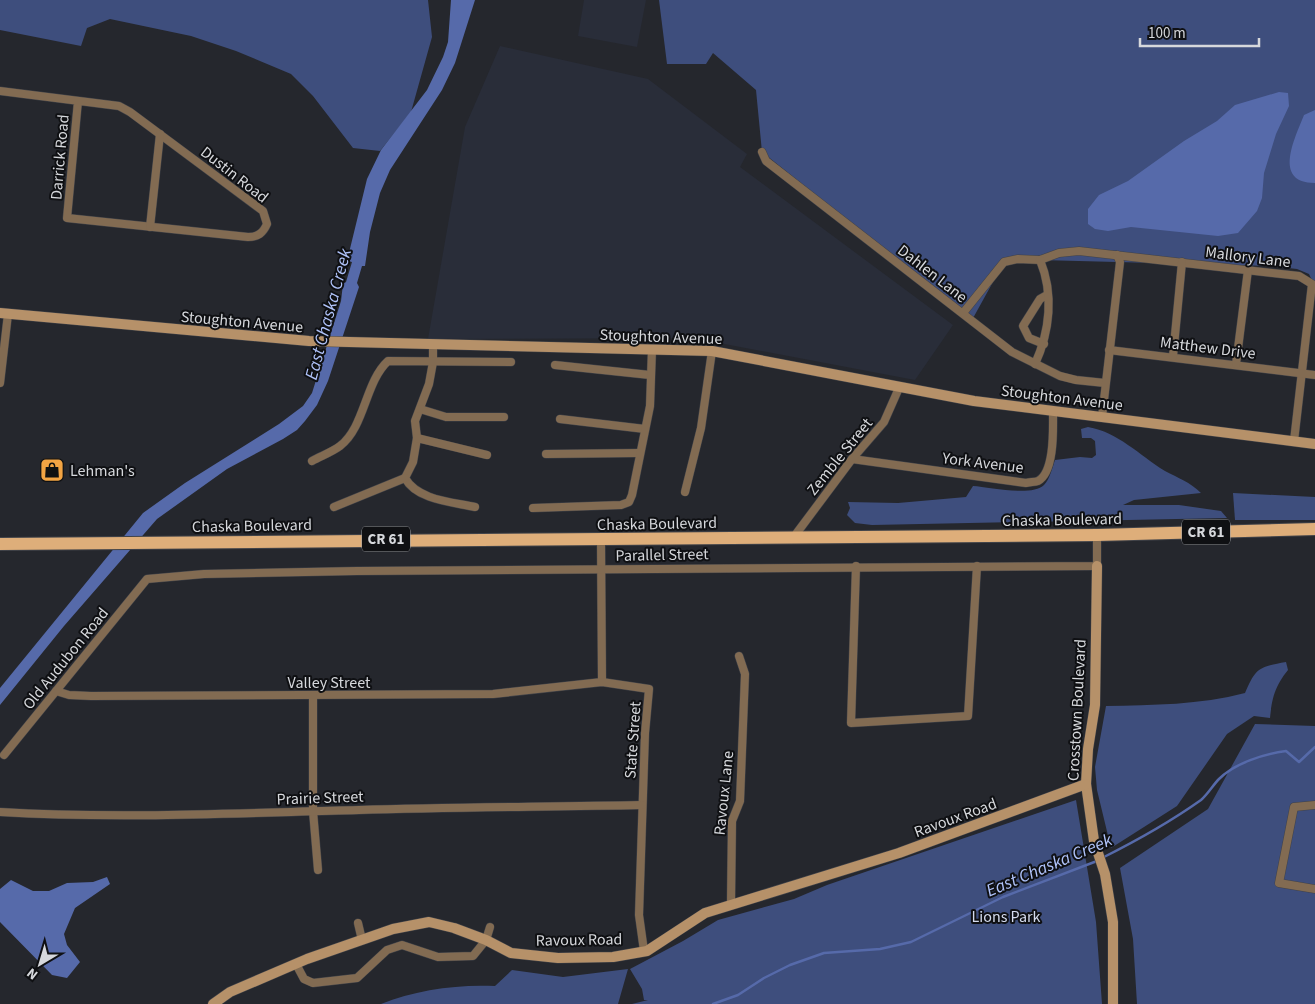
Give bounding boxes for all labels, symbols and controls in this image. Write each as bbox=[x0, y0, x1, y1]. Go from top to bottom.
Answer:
scale bar bbox=[1140, 15, 1259, 47]
text: 100 m bbox=[1148, 23, 1186, 44]
street label: Darrick Road bbox=[45, 113, 75, 201]
street label: Dustin Road bbox=[196, 141, 273, 208]
street label: Dahlen Lane bbox=[893, 240, 972, 308]
street label: Mallory Lane bbox=[1204, 241, 1292, 273]
water label: East Chaska Creek bbox=[299, 245, 358, 382]
street label: Stoughton Avenue bbox=[180, 306, 304, 338]
street label: Stoughton Avenue bbox=[599, 324, 723, 350]
street label: Matthew Drive bbox=[1159, 331, 1257, 365]
street label: Stoughton Avenue bbox=[1000, 380, 1124, 416]
street label: Zemble Street bbox=[802, 413, 878, 500]
street label: York Avenue bbox=[940, 447, 1025, 479]
shop icon: Lehman's bbox=[39, 457, 65, 483]
place label: Lehman's bbox=[70, 460, 135, 482]
street label: Chaska Boulevard bbox=[1002, 508, 1122, 532]
street label: Chaska Boulevard bbox=[597, 512, 717, 536]
street label: Chaska Boulevard bbox=[192, 514, 312, 538]
road number: CR 61 bbox=[1182, 520, 1230, 544]
road number: CR 61 bbox=[362, 526, 410, 552]
street label: Parallel Street bbox=[615, 543, 709, 567]
street label: Old Audubon Road bbox=[18, 603, 114, 714]
street label: Crosstown Boulevard bbox=[1062, 639, 1092, 781]
street label: Valley Street bbox=[288, 672, 371, 694]
street label: State Street bbox=[619, 700, 647, 779]
street label: Ravoux Lane bbox=[709, 750, 739, 836]
street label: Prairie Street bbox=[276, 785, 364, 811]
street label: Ravoux Road bbox=[911, 793, 1000, 843]
water label: East Chaska Creek bbox=[982, 827, 1117, 903]
park label: Lions Park bbox=[972, 906, 1041, 928]
street label: Ravoux Road bbox=[536, 928, 622, 952]
north arrow bbox=[15, 939, 65, 989]
text: N bbox=[23, 963, 42, 984]

